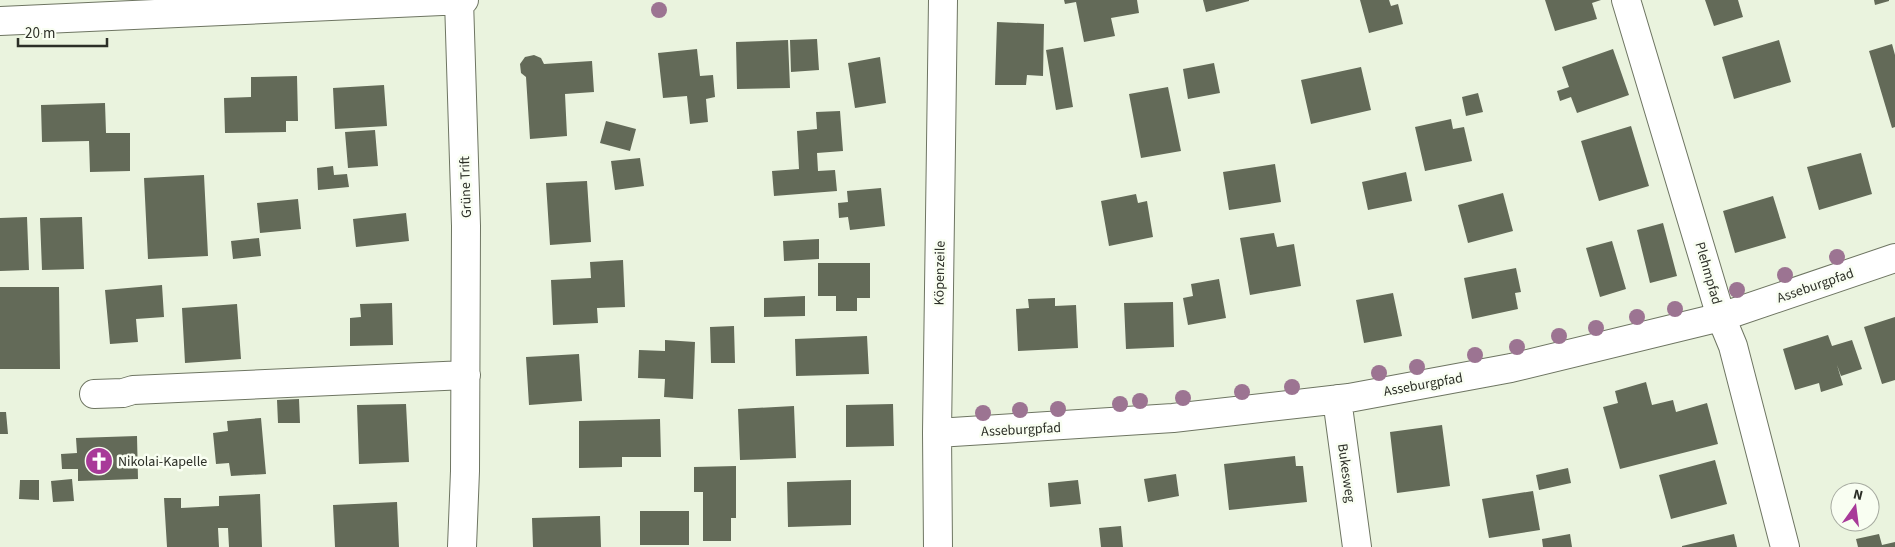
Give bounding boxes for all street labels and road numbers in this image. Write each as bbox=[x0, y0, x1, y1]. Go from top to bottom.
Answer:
street label: Grüne Trift bbox=[455, 155, 477, 218]
street label: Köpenzeile bbox=[929, 240, 951, 306]
street label: Plehmpfad bbox=[1690, 240, 1726, 307]
street label: Asseburgpfad bbox=[1774, 263, 1856, 308]
street label: Asseburgpfad bbox=[1382, 368, 1464, 402]
street label: Asseburgpfad bbox=[981, 418, 1062, 442]
street label: Bukesweg bbox=[1332, 442, 1360, 504]

